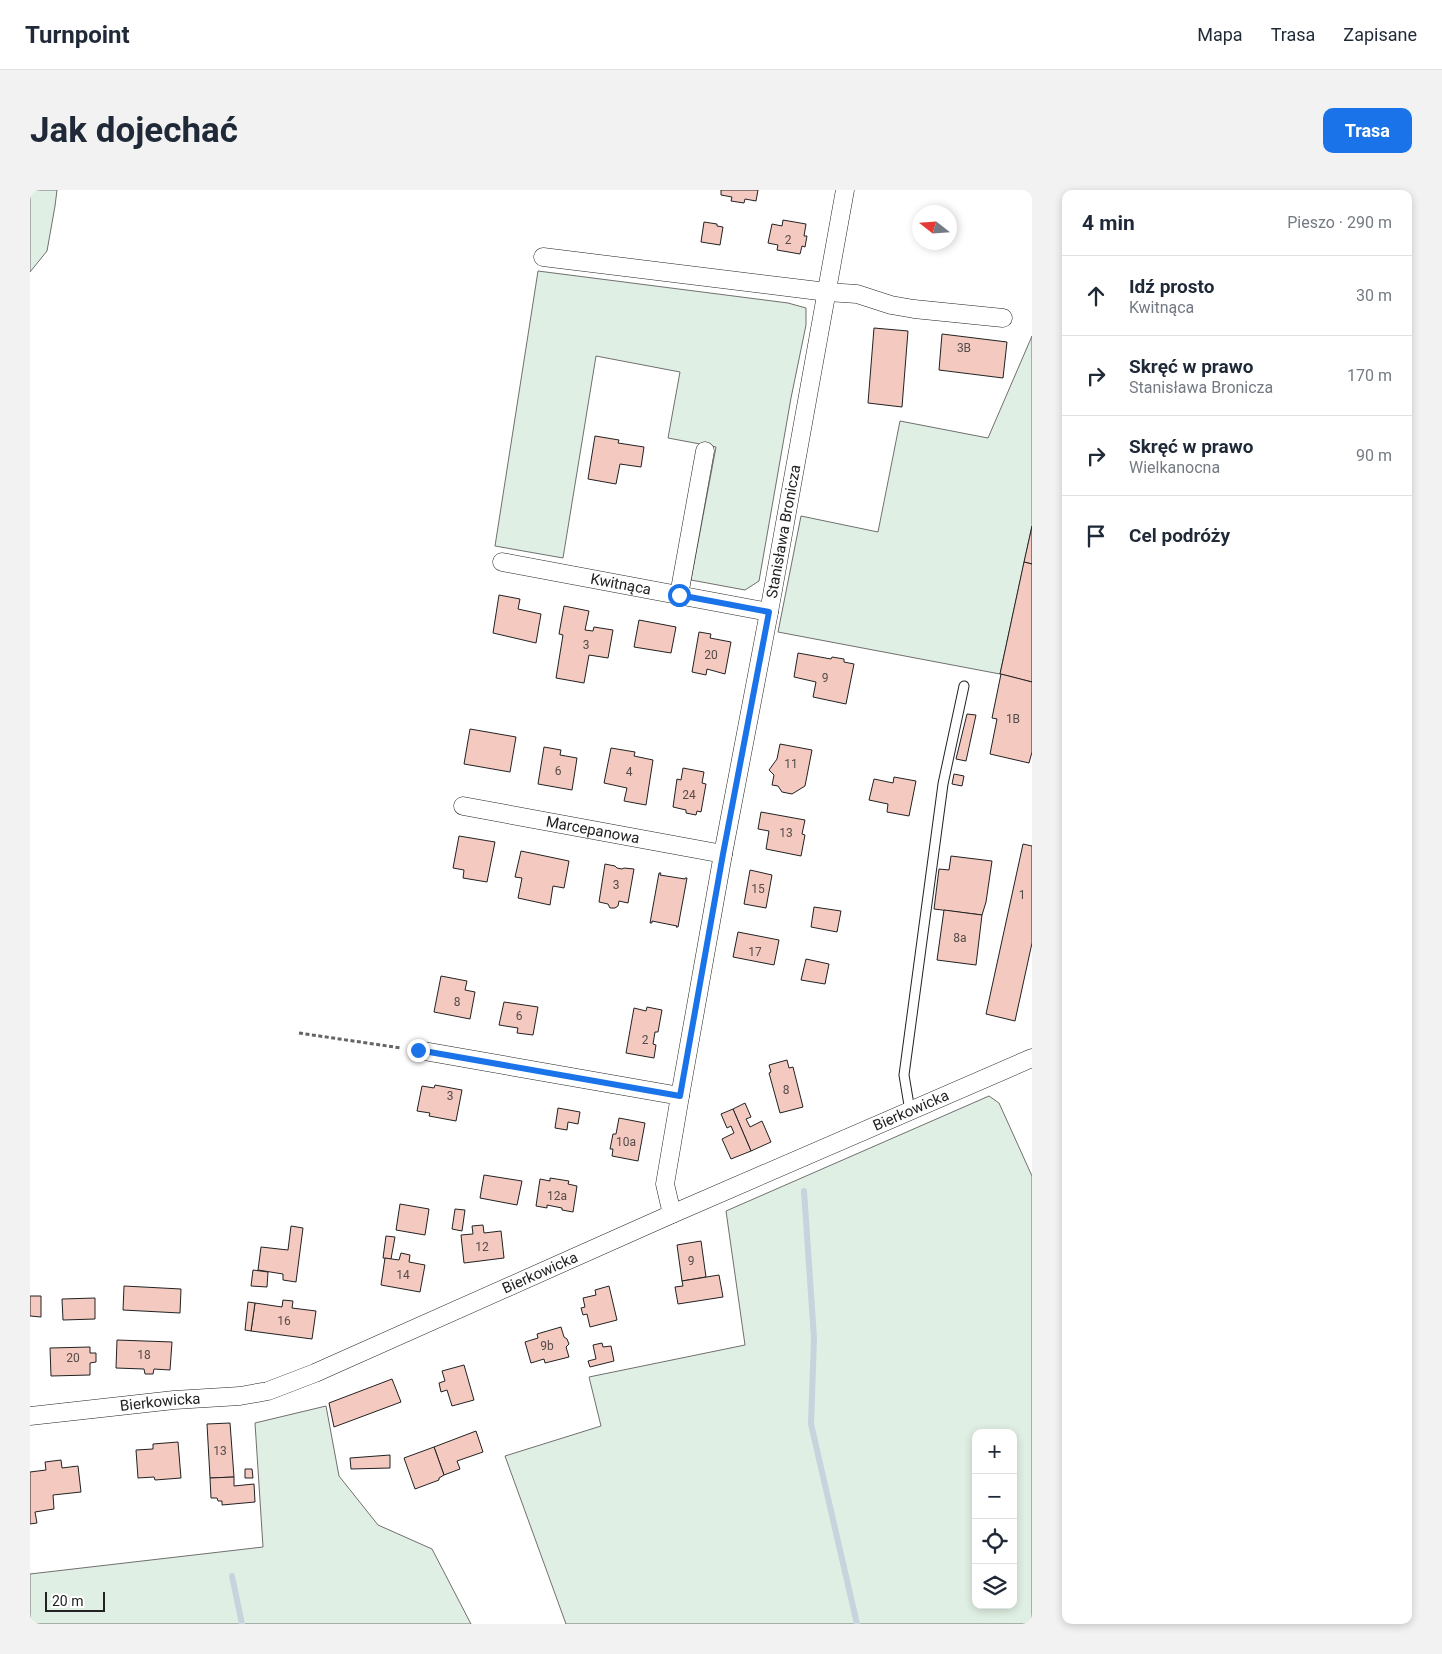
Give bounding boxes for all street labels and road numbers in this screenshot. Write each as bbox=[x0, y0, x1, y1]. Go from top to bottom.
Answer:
street label: Stanisława Bronicza bbox=[763, 463, 804, 600]
street label: Kwitnąca bbox=[589, 570, 653, 599]
street label: Marcepanowa bbox=[544, 812, 641, 847]
street label: Bierkowicka bbox=[870, 1086, 952, 1135]
street label: Bierkowicka bbox=[499, 1248, 581, 1297]
street label: Bierkowicka bbox=[119, 1389, 201, 1415]

